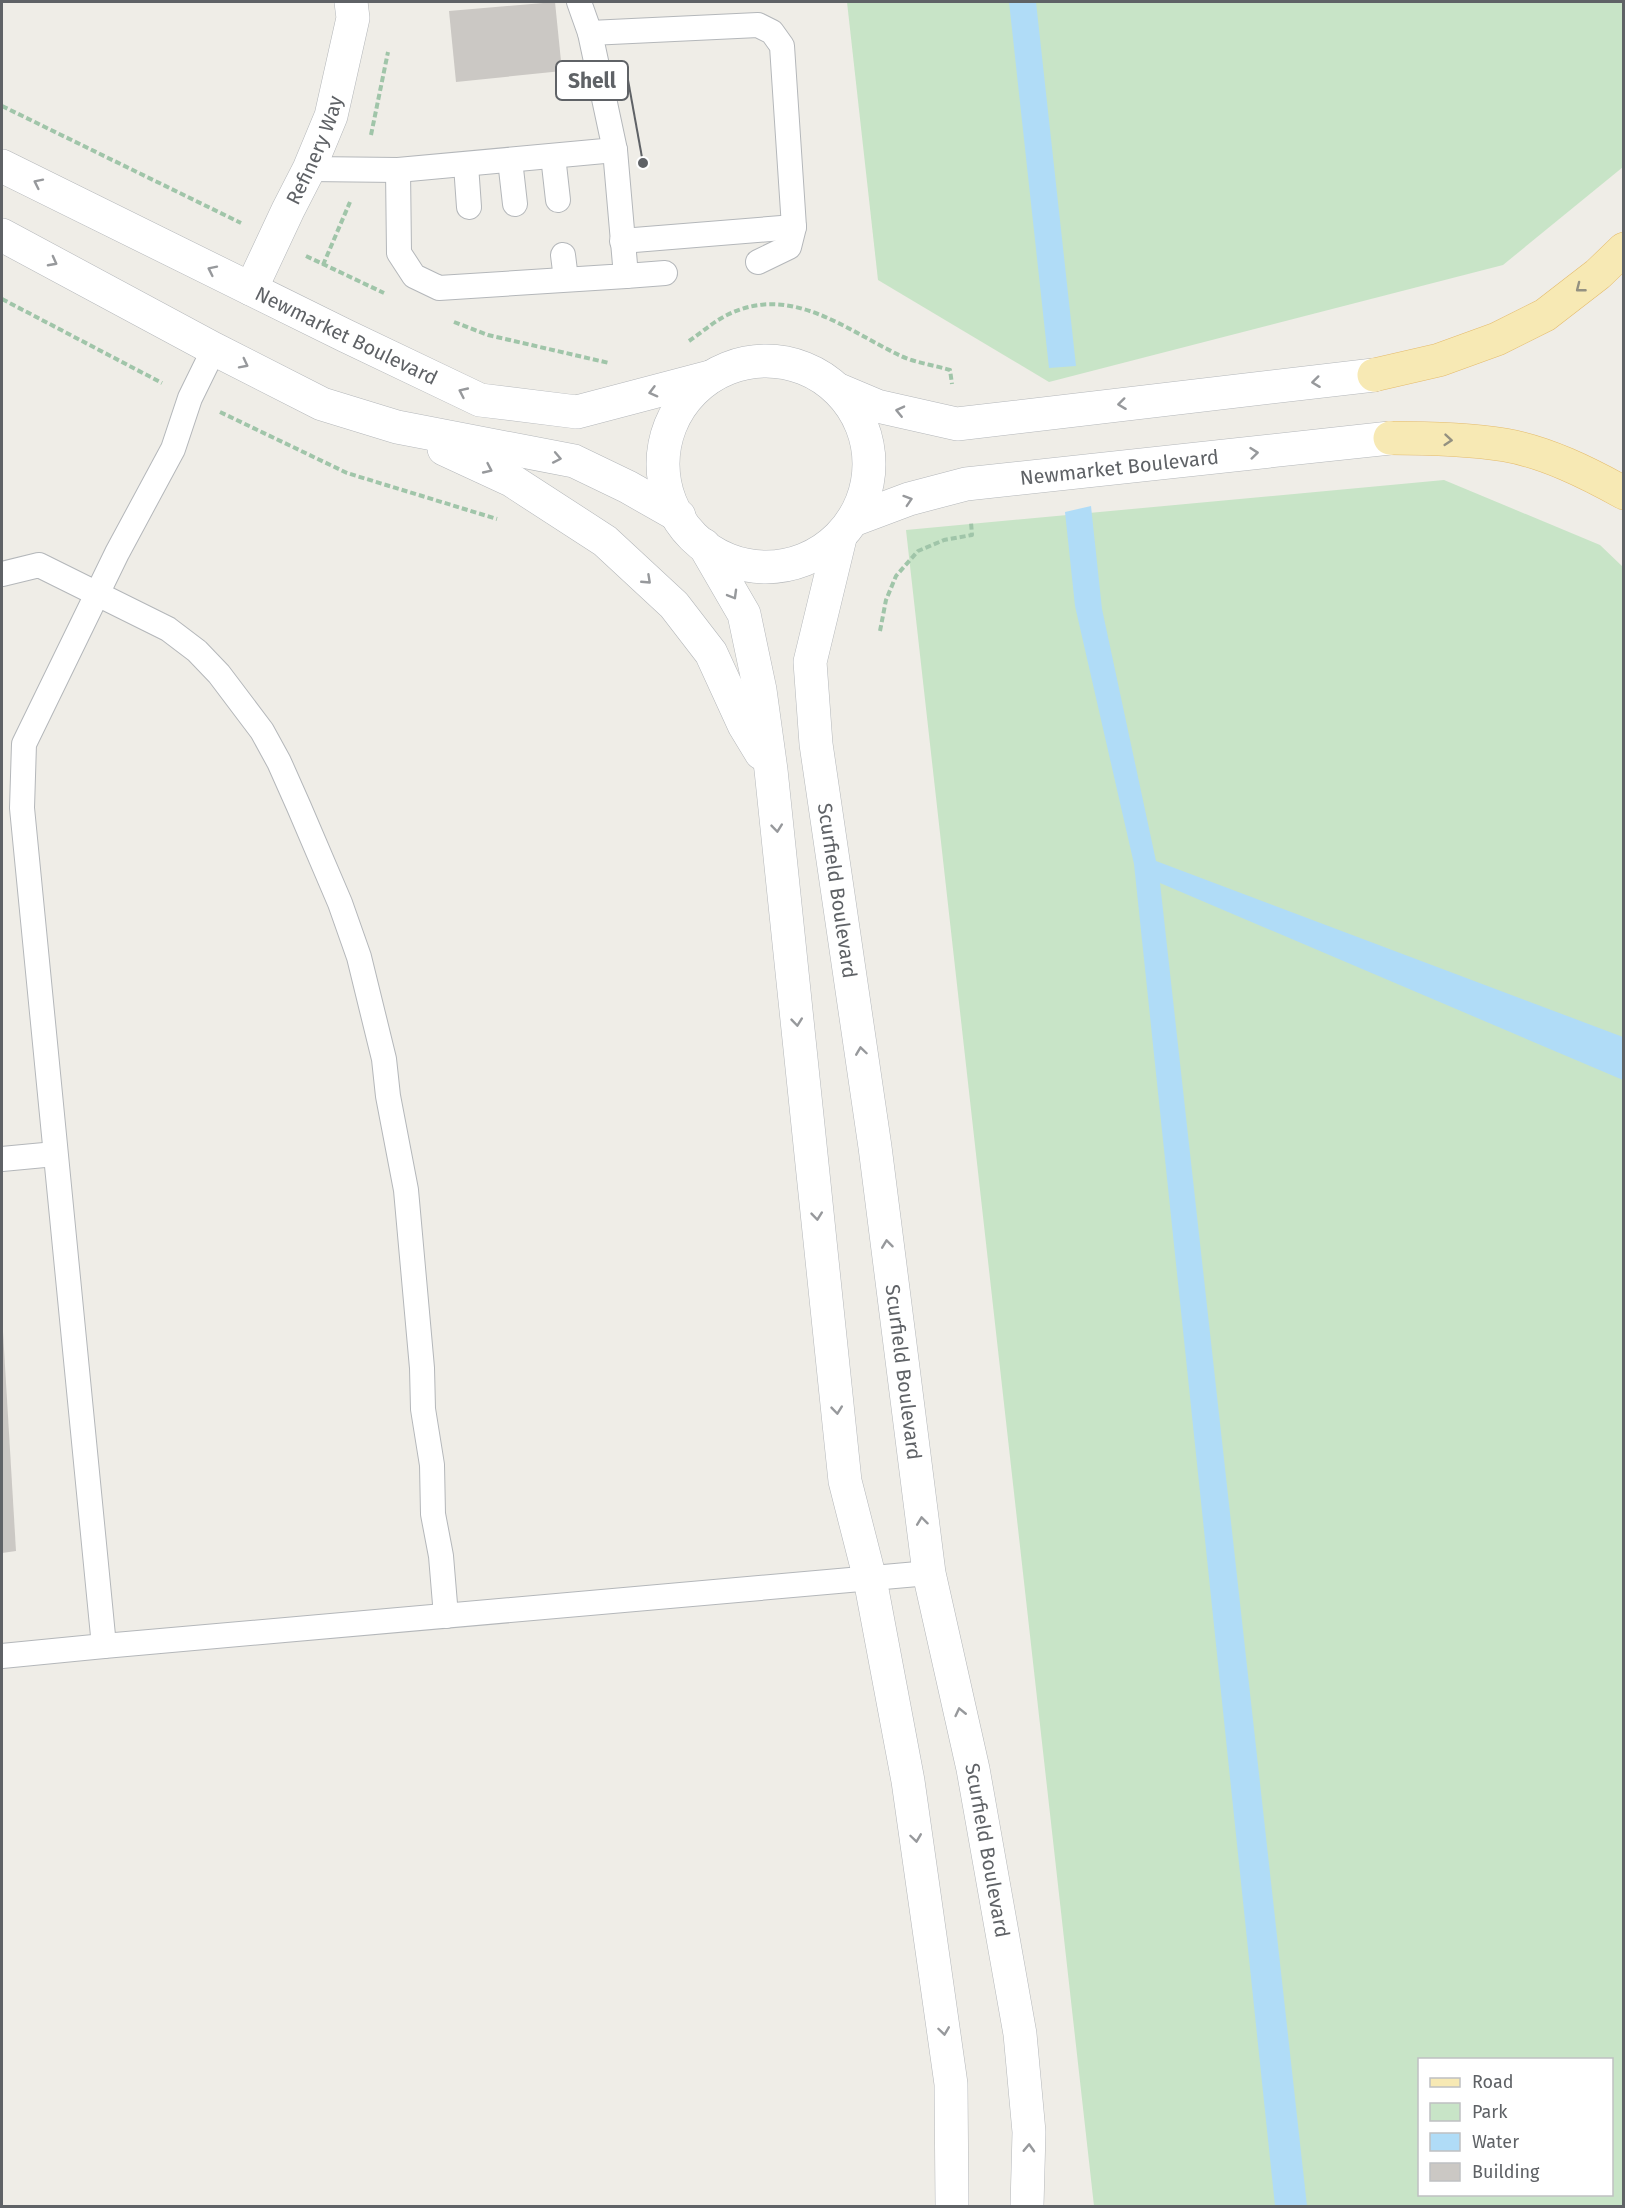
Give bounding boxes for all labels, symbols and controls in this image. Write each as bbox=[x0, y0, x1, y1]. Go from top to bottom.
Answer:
callout: Shell bbox=[556, 61, 628, 100]
text: Shell bbox=[568, 68, 617, 94]
street label: Refinery Way bbox=[281, 93, 347, 209]
one-way arrow bbox=[33, 179, 44, 191]
one-way arrow bbox=[47, 255, 57, 266]
one-way arrow bbox=[208, 266, 219, 278]
street label: Newmarket Boulevard bbox=[251, 281, 442, 390]
one-way arrow bbox=[1576, 281, 1587, 292]
one-way arrow bbox=[237, 357, 248, 368]
one-way arrow bbox=[1312, 375, 1321, 387]
one-way arrow bbox=[648, 385, 659, 397]
one-way arrow bbox=[459, 387, 470, 399]
one-way arrow bbox=[1118, 398, 1127, 410]
one-way arrow bbox=[895, 405, 905, 418]
one-way arrow bbox=[1444, 433, 1453, 446]
street label: Newmarket Boulevard bbox=[1019, 445, 1220, 490]
one-way arrow bbox=[1249, 447, 1258, 460]
one-way arrow bbox=[552, 451, 562, 464]
one-way arrow bbox=[481, 461, 492, 473]
one-way arrow bbox=[902, 495, 913, 508]
one-way arrow bbox=[640, 573, 651, 584]
one-way arrow bbox=[726, 589, 737, 599]
street label: Scurfield Boulevard bbox=[813, 801, 862, 980]
one-way arrow bbox=[770, 824, 783, 833]
one-way arrow bbox=[790, 1018, 803, 1027]
one-way arrow bbox=[855, 1046, 867, 1055]
one-way arrow bbox=[810, 1212, 823, 1221]
one-way arrow bbox=[881, 1240, 894, 1249]
street label: Scurfield Boulevard bbox=[881, 1283, 927, 1461]
one-way arrow bbox=[830, 1406, 843, 1415]
one-way arrow bbox=[916, 1516, 929, 1525]
one-way arrow bbox=[954, 1707, 967, 1717]
street label: Scurfield Boulevard bbox=[960, 1761, 1015, 1939]
one-way arrow bbox=[909, 1834, 921, 1843]
one-way arrow bbox=[937, 2027, 949, 2036]
legend bbox=[1418, 2058, 1613, 2196]
text: Road bbox=[1472, 2071, 1514, 2093]
text: Park bbox=[1472, 2101, 1508, 2123]
text: Water bbox=[1472, 2131, 1519, 2153]
one-way arrow bbox=[1022, 2144, 1035, 2153]
text: Building bbox=[1472, 2161, 1540, 2183]

